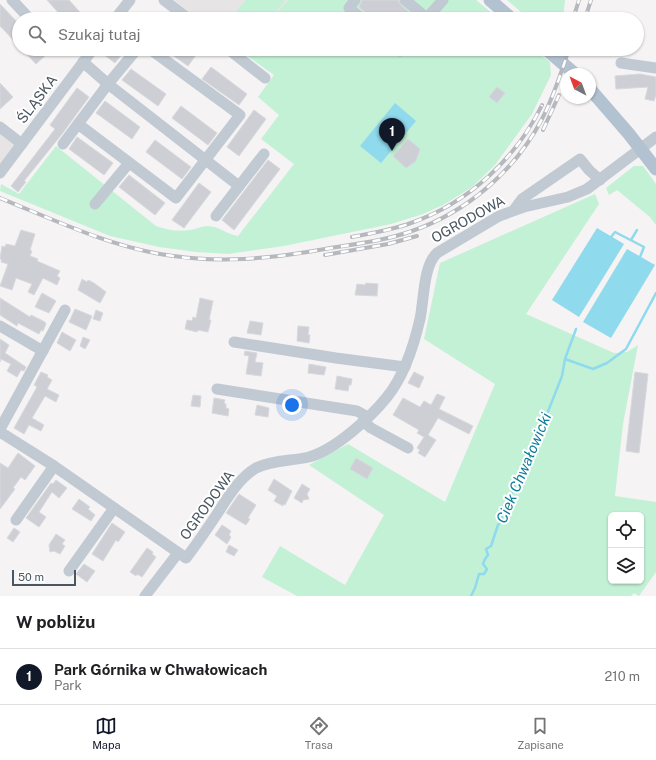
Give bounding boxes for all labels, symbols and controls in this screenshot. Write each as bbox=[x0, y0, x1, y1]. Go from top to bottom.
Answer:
search box bbox=[12, 12, 644, 56]
icon: search bbox=[26, 23, 48, 45]
text: Szukaj tutaj bbox=[58, 26, 141, 43]
north arrow bbox=[560, 68, 596, 104]
street label: ŚLĄSKA bbox=[12, 70, 60, 126]
pin: 1 bbox=[379, 118, 405, 151]
street label: OGRODOWA bbox=[428, 192, 508, 246]
your location bbox=[282, 395, 302, 415]
water label: Ciek Chwałowicki bbox=[493, 410, 555, 526]
street label: OGRODOWA bbox=[177, 467, 237, 543]
map controls bbox=[608, 512, 644, 584]
button: locate bbox=[608, 512, 644, 548]
button: layers bbox=[608, 548, 644, 584]
scale bar bbox=[12, 568, 76, 587]
text: 50 m bbox=[18, 571, 44, 583]
text: W pobliżu bbox=[16, 612, 95, 632]
text: Park Górnika w Chwałowicach bbox=[54, 661, 267, 678]
text: 1 bbox=[26, 669, 32, 684]
text: 210 m bbox=[605, 669, 640, 684]
text: Park bbox=[54, 678, 82, 693]
tab: Mapa bbox=[92, 715, 121, 751]
tab: Trasa bbox=[305, 715, 333, 751]
tab: Zapisane bbox=[517, 715, 564, 751]

